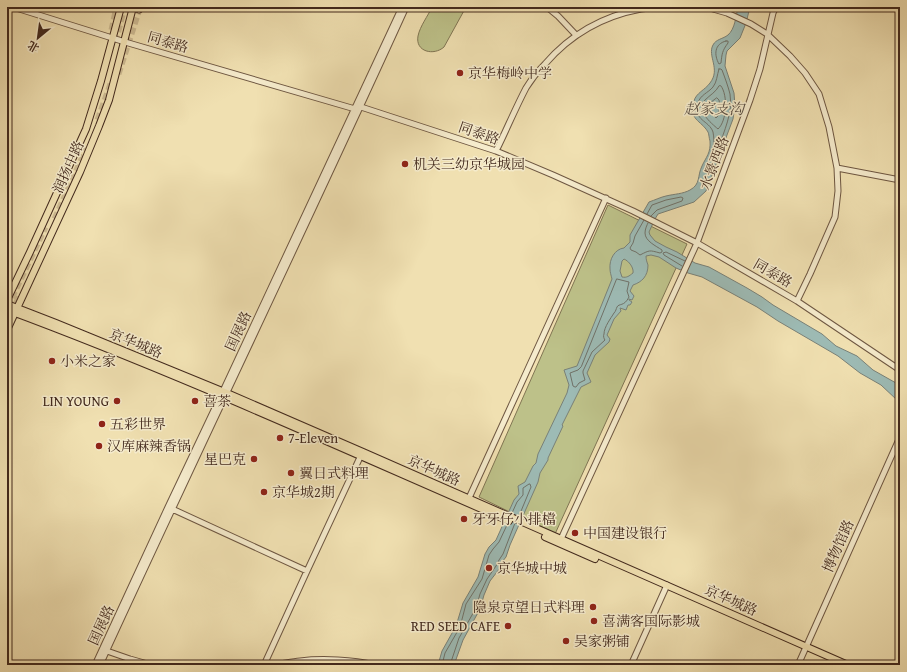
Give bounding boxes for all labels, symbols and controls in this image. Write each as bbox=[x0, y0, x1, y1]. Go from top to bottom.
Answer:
north arrow bbox=[18, 18, 58, 58]
street label: 同泰路 bbox=[145, 27, 191, 57]
text: 北 bbox=[24, 37, 42, 56]
place label: 京华梅岭中学 bbox=[468, 63, 552, 83]
marker: 京华梅岭中学 bbox=[455, 68, 465, 78]
water label: 赵家支沟 bbox=[684, 98, 746, 119]
street label: 同泰路 bbox=[456, 117, 502, 149]
street label: 水景西路 bbox=[695, 133, 733, 193]
street label: 润扬中路 bbox=[47, 137, 89, 197]
place label: 机关三幼京华城园 bbox=[413, 154, 525, 174]
marker: 机关三幼京华城园 bbox=[400, 159, 410, 169]
street label: 同泰路 bbox=[750, 254, 796, 292]
street label: 国展路 bbox=[220, 308, 256, 354]
street label: 京华城路 bbox=[106, 323, 166, 363]
place label: 小米之家 bbox=[60, 351, 116, 371]
marker: 小米之家 bbox=[47, 356, 57, 366]
place label: LIN YOUNG bbox=[43, 391, 109, 411]
place label: 喜茶 bbox=[203, 391, 231, 411]
marker: LIN YOUNG bbox=[112, 396, 122, 406]
marker: 喜茶 bbox=[190, 396, 200, 406]
place label: 五彩世界 bbox=[110, 414, 166, 434]
marker: 五彩世界 bbox=[97, 419, 107, 429]
place label: 7-Eleven bbox=[288, 428, 338, 448]
marker: 7-Eleven bbox=[275, 433, 285, 443]
place label: 汉库麻辣香锅 bbox=[107, 436, 191, 456]
marker: 汉库麻辣香锅 bbox=[94, 441, 104, 451]
place label: 星巴克 bbox=[204, 449, 246, 469]
street label: 京华城路 bbox=[404, 449, 464, 491]
marker: 星巴克 bbox=[249, 454, 259, 464]
place label: 翼日式料理 bbox=[299, 463, 369, 483]
marker: 翼日式料理 bbox=[286, 468, 296, 478]
place label: 京华城2期 bbox=[272, 482, 335, 502]
marker: 京华城2期 bbox=[259, 487, 269, 497]
place label: 牙牙仔小排檔 bbox=[472, 509, 556, 529]
marker: 牙牙仔小排檔 bbox=[459, 514, 469, 524]
street label: 博物馆路 bbox=[817, 516, 859, 576]
place label: 中国建设银行 bbox=[583, 523, 667, 543]
marker: 中国建设银行 bbox=[570, 528, 580, 538]
place label: 京华城中城 bbox=[497, 558, 567, 578]
marker: 京华城中城 bbox=[484, 563, 494, 573]
street label: 京华城路 bbox=[701, 579, 761, 621]
place label: 隐泉京望日式料理 bbox=[473, 597, 585, 617]
street label: 国展路 bbox=[83, 602, 119, 648]
marker: 隐泉京望日式料理 bbox=[588, 602, 598, 612]
place label: 喜满客国际影城 bbox=[602, 611, 700, 631]
place label: RED SEED CAFE bbox=[411, 616, 500, 636]
marker: 喜满客国际影城 bbox=[589, 616, 599, 626]
marker: RED SEED CAFE bbox=[503, 621, 513, 631]
place label: 吴家粥铺 bbox=[574, 631, 630, 651]
marker: 吴家粥铺 bbox=[561, 636, 571, 646]

